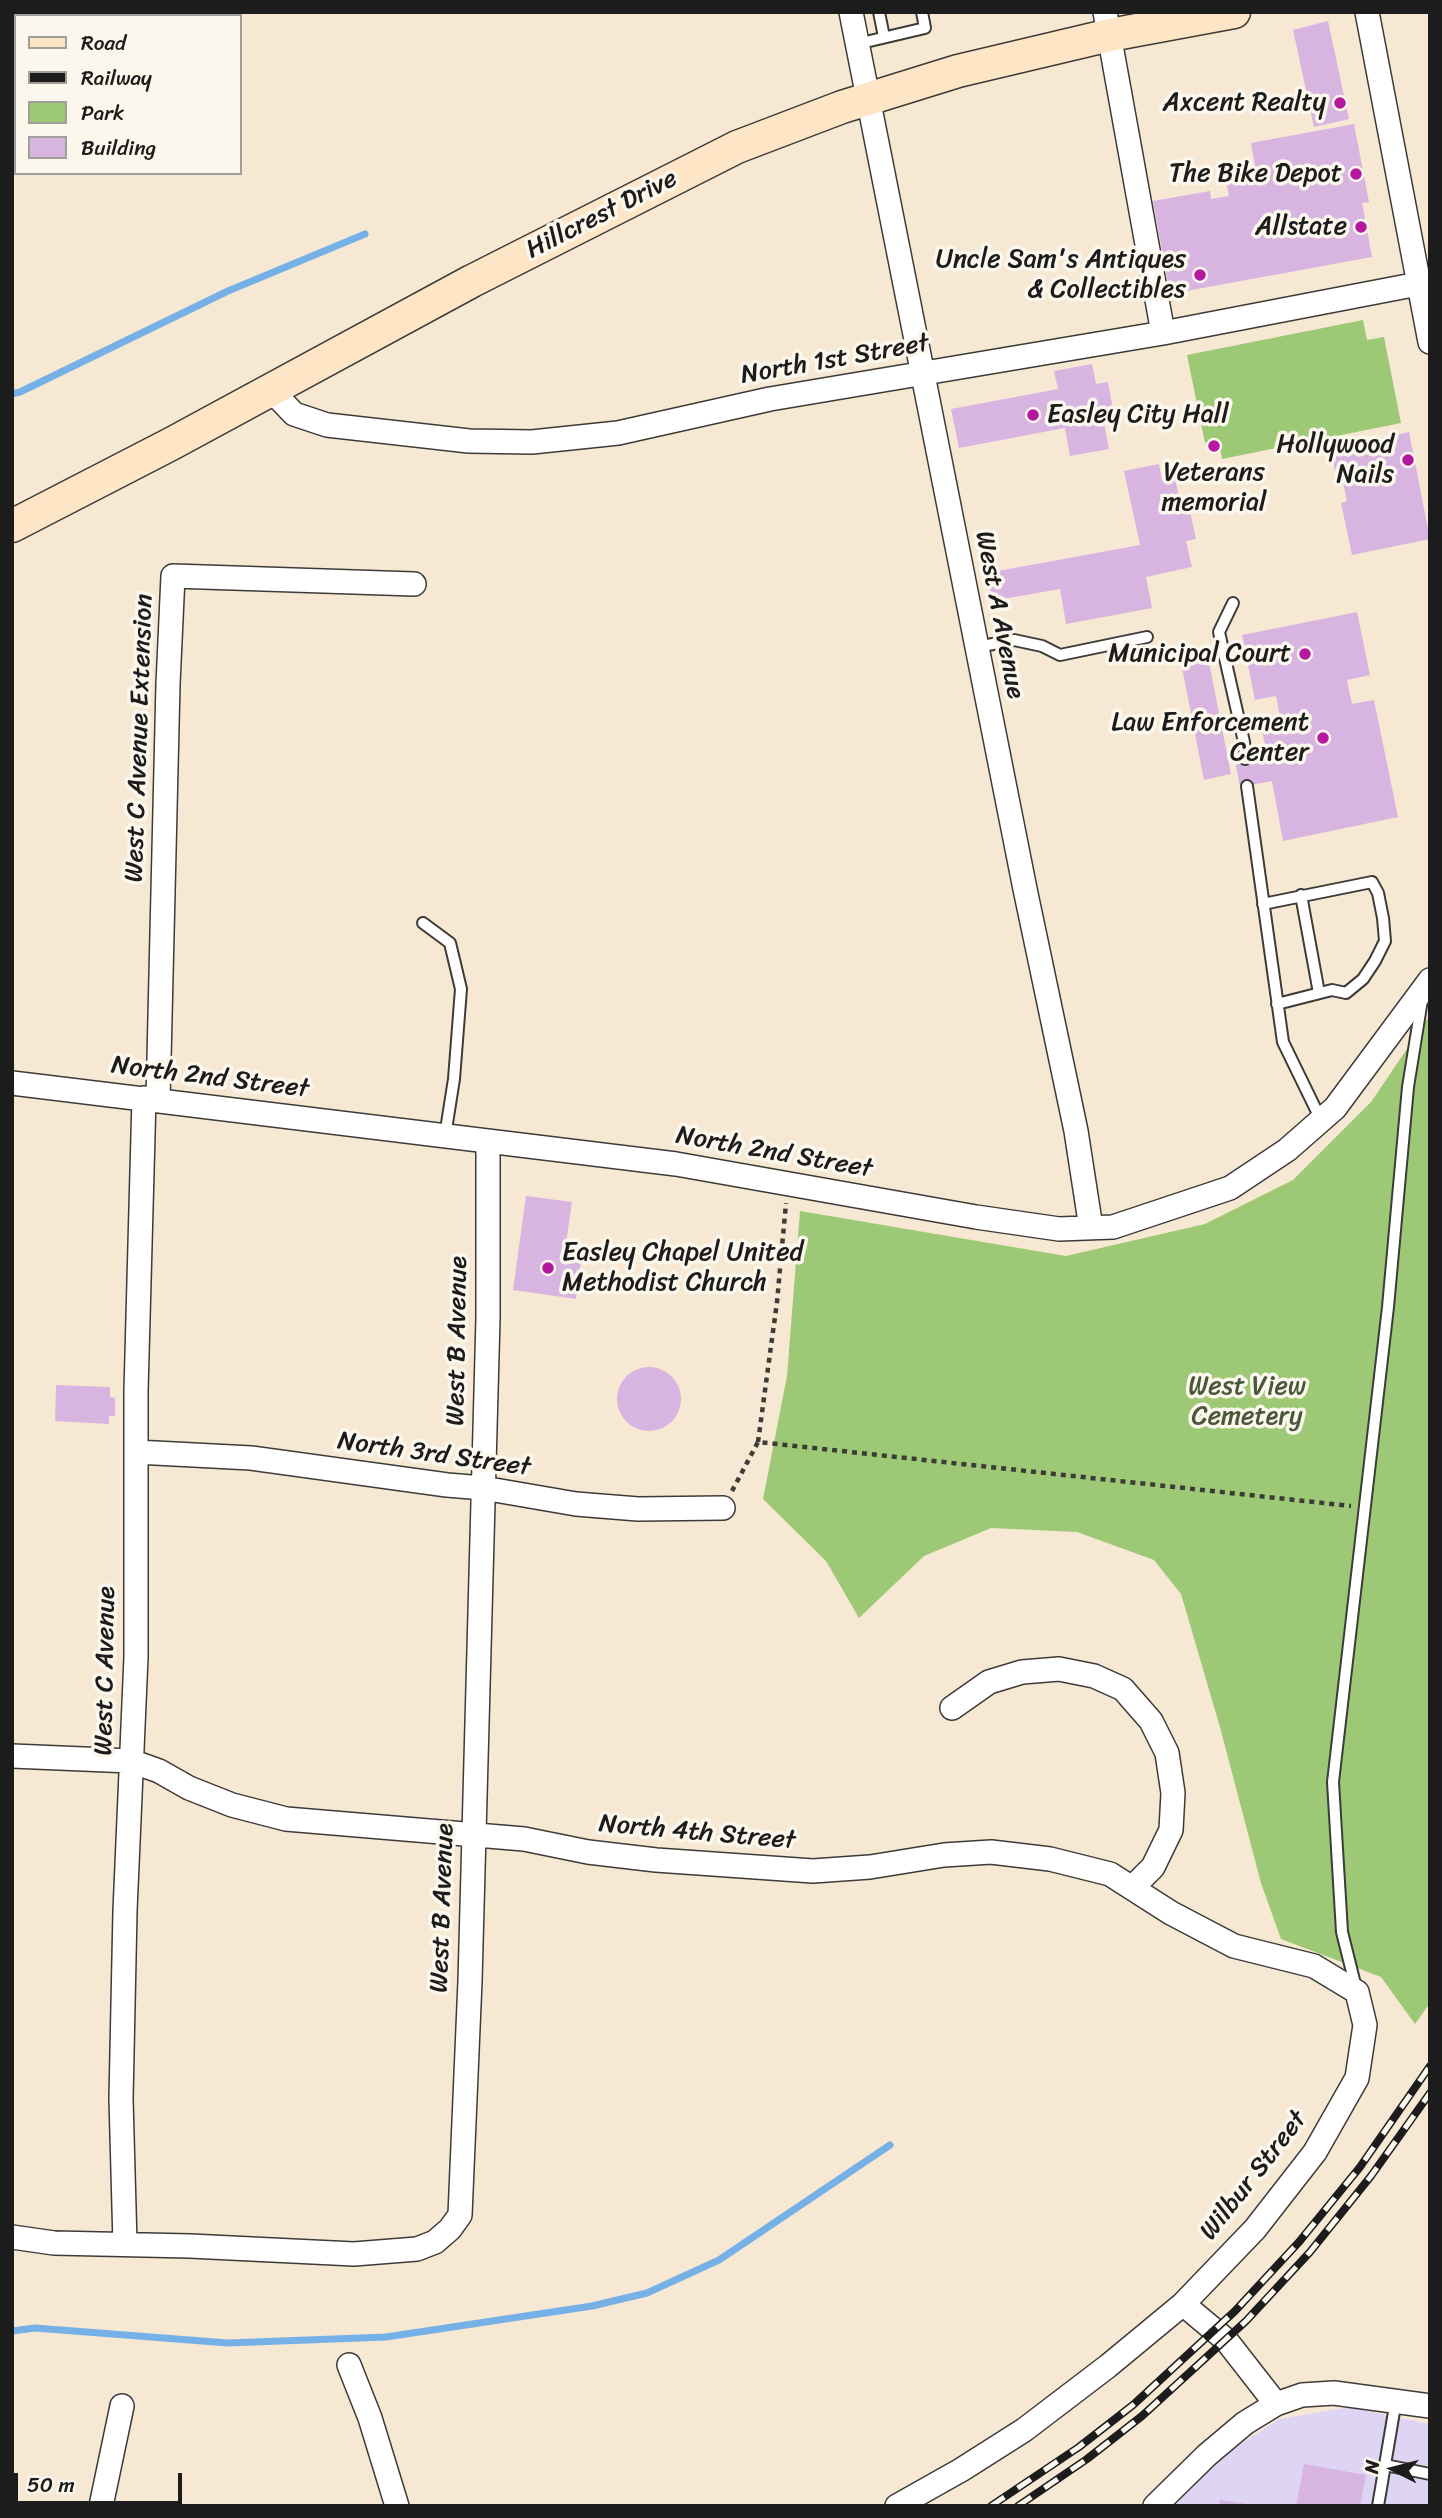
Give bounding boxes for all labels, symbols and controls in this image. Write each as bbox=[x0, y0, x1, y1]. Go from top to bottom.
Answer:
legend bbox=[14, 14, 242, 175]
text: Road bbox=[81, 24, 126, 62]
text: Railway bbox=[81, 59, 152, 97]
place label: Axcent Realty bbox=[1163, 87, 1326, 119]
text: Park bbox=[81, 94, 124, 132]
marker: Axcent Realty bbox=[1332, 95, 1348, 111]
text: Building bbox=[81, 129, 156, 167]
place label: The Bike Depot bbox=[1169, 158, 1342, 190]
street label: Hillcrest Drive bbox=[521, 164, 683, 266]
marker: The Bike Depot bbox=[1348, 166, 1364, 182]
place label: Allstate bbox=[1255, 211, 1347, 243]
marker: Allstate bbox=[1353, 219, 1369, 235]
place label: Uncle Sam's Antiques & Collectibles bbox=[936, 244, 1186, 306]
marker: Uncle Sam's Antiques & Collectibles bbox=[1192, 267, 1208, 283]
street label: North 1st Street bbox=[739, 328, 931, 392]
place label: Easley City Hall bbox=[1047, 399, 1229, 431]
marker: Easley City Hall bbox=[1025, 407, 1041, 423]
place label: Hollywood Nails bbox=[1277, 429, 1394, 490]
marker: Veterans memorial bbox=[1206, 438, 1222, 454]
marker: Hollywood Nails bbox=[1400, 452, 1416, 468]
place label: Veterans memorial bbox=[1162, 457, 1266, 518]
street label: West A Avenue bbox=[967, 528, 1031, 702]
street label: West C Avenue Extension bbox=[119, 593, 161, 883]
place label: Municipal Court bbox=[1108, 638, 1291, 670]
marker: Municipal Court bbox=[1297, 646, 1313, 662]
place label: Law Enforcement Center bbox=[1111, 707, 1309, 768]
marker: Law Enforcement Center bbox=[1315, 730, 1331, 746]
street label: North 2nd Street bbox=[110, 1050, 310, 1106]
street label: North 2nd Street bbox=[673, 1120, 875, 1186]
place label: Easley Chapel United Methodist Church bbox=[562, 1237, 803, 1298]
street label: West B Avenue bbox=[441, 1256, 475, 1426]
marker: Easley Chapel United Methodist Church bbox=[540, 1260, 556, 1276]
park label: West View Cemetery bbox=[1188, 1371, 1306, 1432]
street label: North 3rd Street bbox=[335, 1426, 533, 1484]
street label: West C Avenue bbox=[89, 1586, 123, 1756]
street label: North 4th Street bbox=[597, 1809, 797, 1857]
street label: West B Avenue bbox=[424, 1823, 462, 1993]
street label: Wilbur Street bbox=[1194, 2105, 1314, 2247]
north arrow bbox=[1358, 2434, 1428, 2504]
scale bar bbox=[18, 2458, 186, 2502]
text: N bbox=[1355, 2458, 1389, 2475]
text: 50 m bbox=[27, 2466, 75, 2504]

